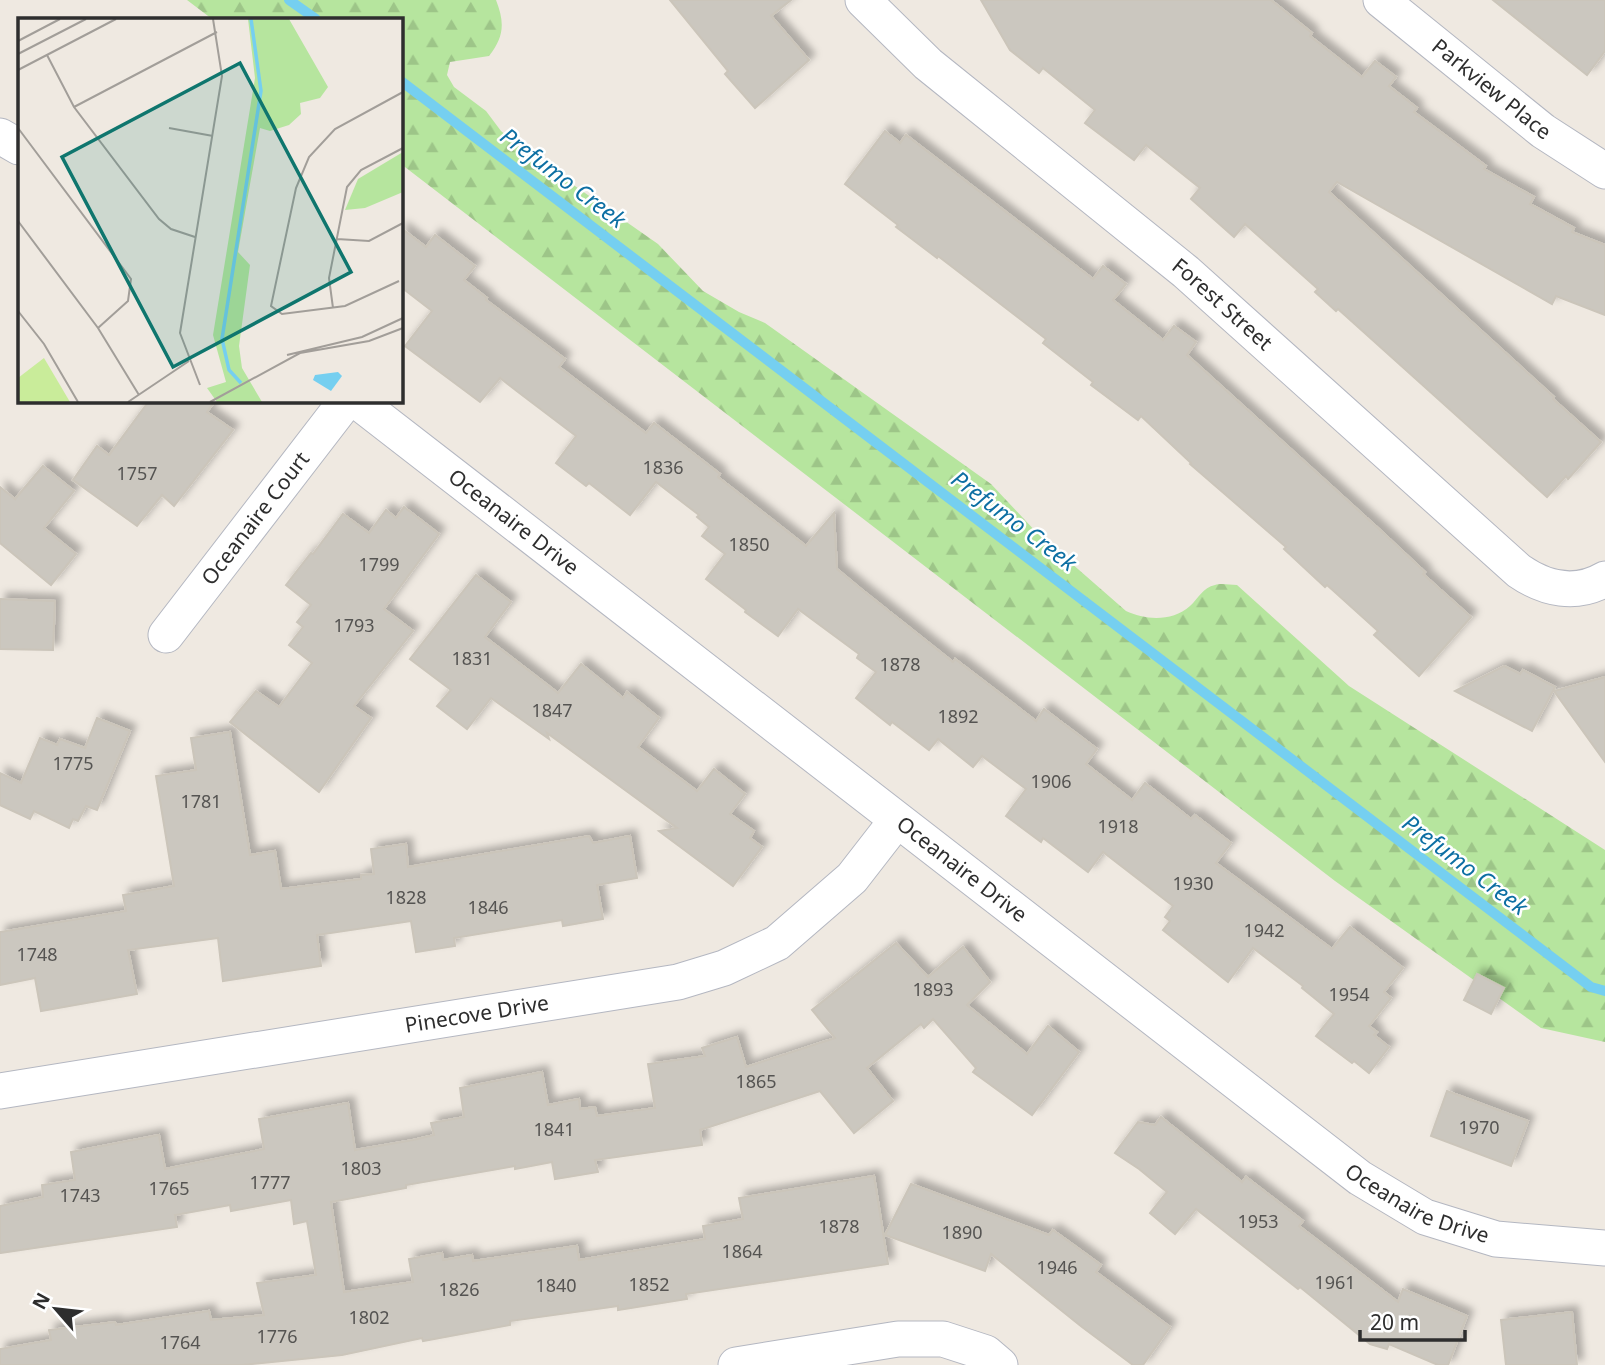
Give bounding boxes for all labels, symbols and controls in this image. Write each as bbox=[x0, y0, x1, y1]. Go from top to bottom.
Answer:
inset map bbox=[18, 18, 402, 402]
street label: Parkview Place bbox=[1427, 32, 1557, 145]
water label: Prefumo Creek bbox=[494, 119, 634, 236]
street label: Forest Street bbox=[1167, 251, 1279, 356]
street label: Oceanaire Court bbox=[195, 445, 315, 590]
house number: 1836 bbox=[642, 455, 684, 479]
house number: 1757 bbox=[116, 461, 158, 485]
street label: Oceanaire Drive bbox=[443, 462, 585, 581]
water label: Prefumo Creek bbox=[945, 462, 1085, 579]
house number: 1850 bbox=[728, 532, 770, 556]
house number: 1799 bbox=[358, 552, 400, 576]
house number: 1793 bbox=[333, 613, 375, 637]
house number: 1831 bbox=[451, 646, 493, 670]
house number: 1878 bbox=[879, 652, 921, 676]
house number: 1847 bbox=[531, 698, 573, 722]
house number: 1892 bbox=[937, 704, 979, 728]
house number: 1775 bbox=[52, 751, 94, 775]
house number: 1906 bbox=[1030, 769, 1072, 793]
house number: 1781 bbox=[180, 789, 222, 813]
water label: Prefumo Creek bbox=[1396, 806, 1536, 923]
street label: Oceanaire Drive bbox=[891, 809, 1033, 928]
house number: 1918 bbox=[1097, 814, 1139, 838]
house number: 1930 bbox=[1172, 871, 1214, 895]
house number: 1828 bbox=[385, 885, 427, 909]
house number: 1846 bbox=[467, 895, 509, 919]
house number: 1942 bbox=[1243, 918, 1285, 942]
house number: 1748 bbox=[16, 942, 58, 966]
house number: 1893 bbox=[912, 977, 954, 1001]
house number: 1954 bbox=[1328, 982, 1370, 1006]
street label: Pinecove Drive bbox=[403, 988, 551, 1039]
house number: 1865 bbox=[735, 1069, 777, 1093]
house number: 1970 bbox=[1458, 1115, 1500, 1139]
house number: 1841 bbox=[533, 1117, 575, 1141]
house number: 1803 bbox=[340, 1156, 382, 1180]
street label: Oceanaire Drive bbox=[1340, 1157, 1493, 1249]
house number: 1777 bbox=[249, 1170, 291, 1194]
house number: 1765 bbox=[148, 1176, 190, 1200]
house number: 1743 bbox=[59, 1183, 101, 1207]
house number: 1953 bbox=[1237, 1209, 1279, 1233]
house number: 1878 bbox=[818, 1214, 860, 1238]
house number: 1890 bbox=[941, 1220, 983, 1244]
house number: 1864 bbox=[721, 1239, 763, 1263]
house number: 1946 bbox=[1036, 1255, 1078, 1279]
house number: 1961 bbox=[1314, 1270, 1356, 1294]
house number: 1852 bbox=[628, 1272, 670, 1296]
house number: 1840 bbox=[535, 1273, 577, 1297]
north arrow bbox=[21, 1274, 91, 1344]
house number: 1826 bbox=[438, 1277, 480, 1301]
text: N bbox=[26, 1288, 56, 1314]
scale bar bbox=[1360, 1298, 1465, 1342]
house number: 1802 bbox=[348, 1305, 390, 1329]
text: 20 m bbox=[1370, 1308, 1419, 1336]
house number: 1776 bbox=[256, 1324, 298, 1348]
house number: 1764 bbox=[159, 1330, 201, 1354]

